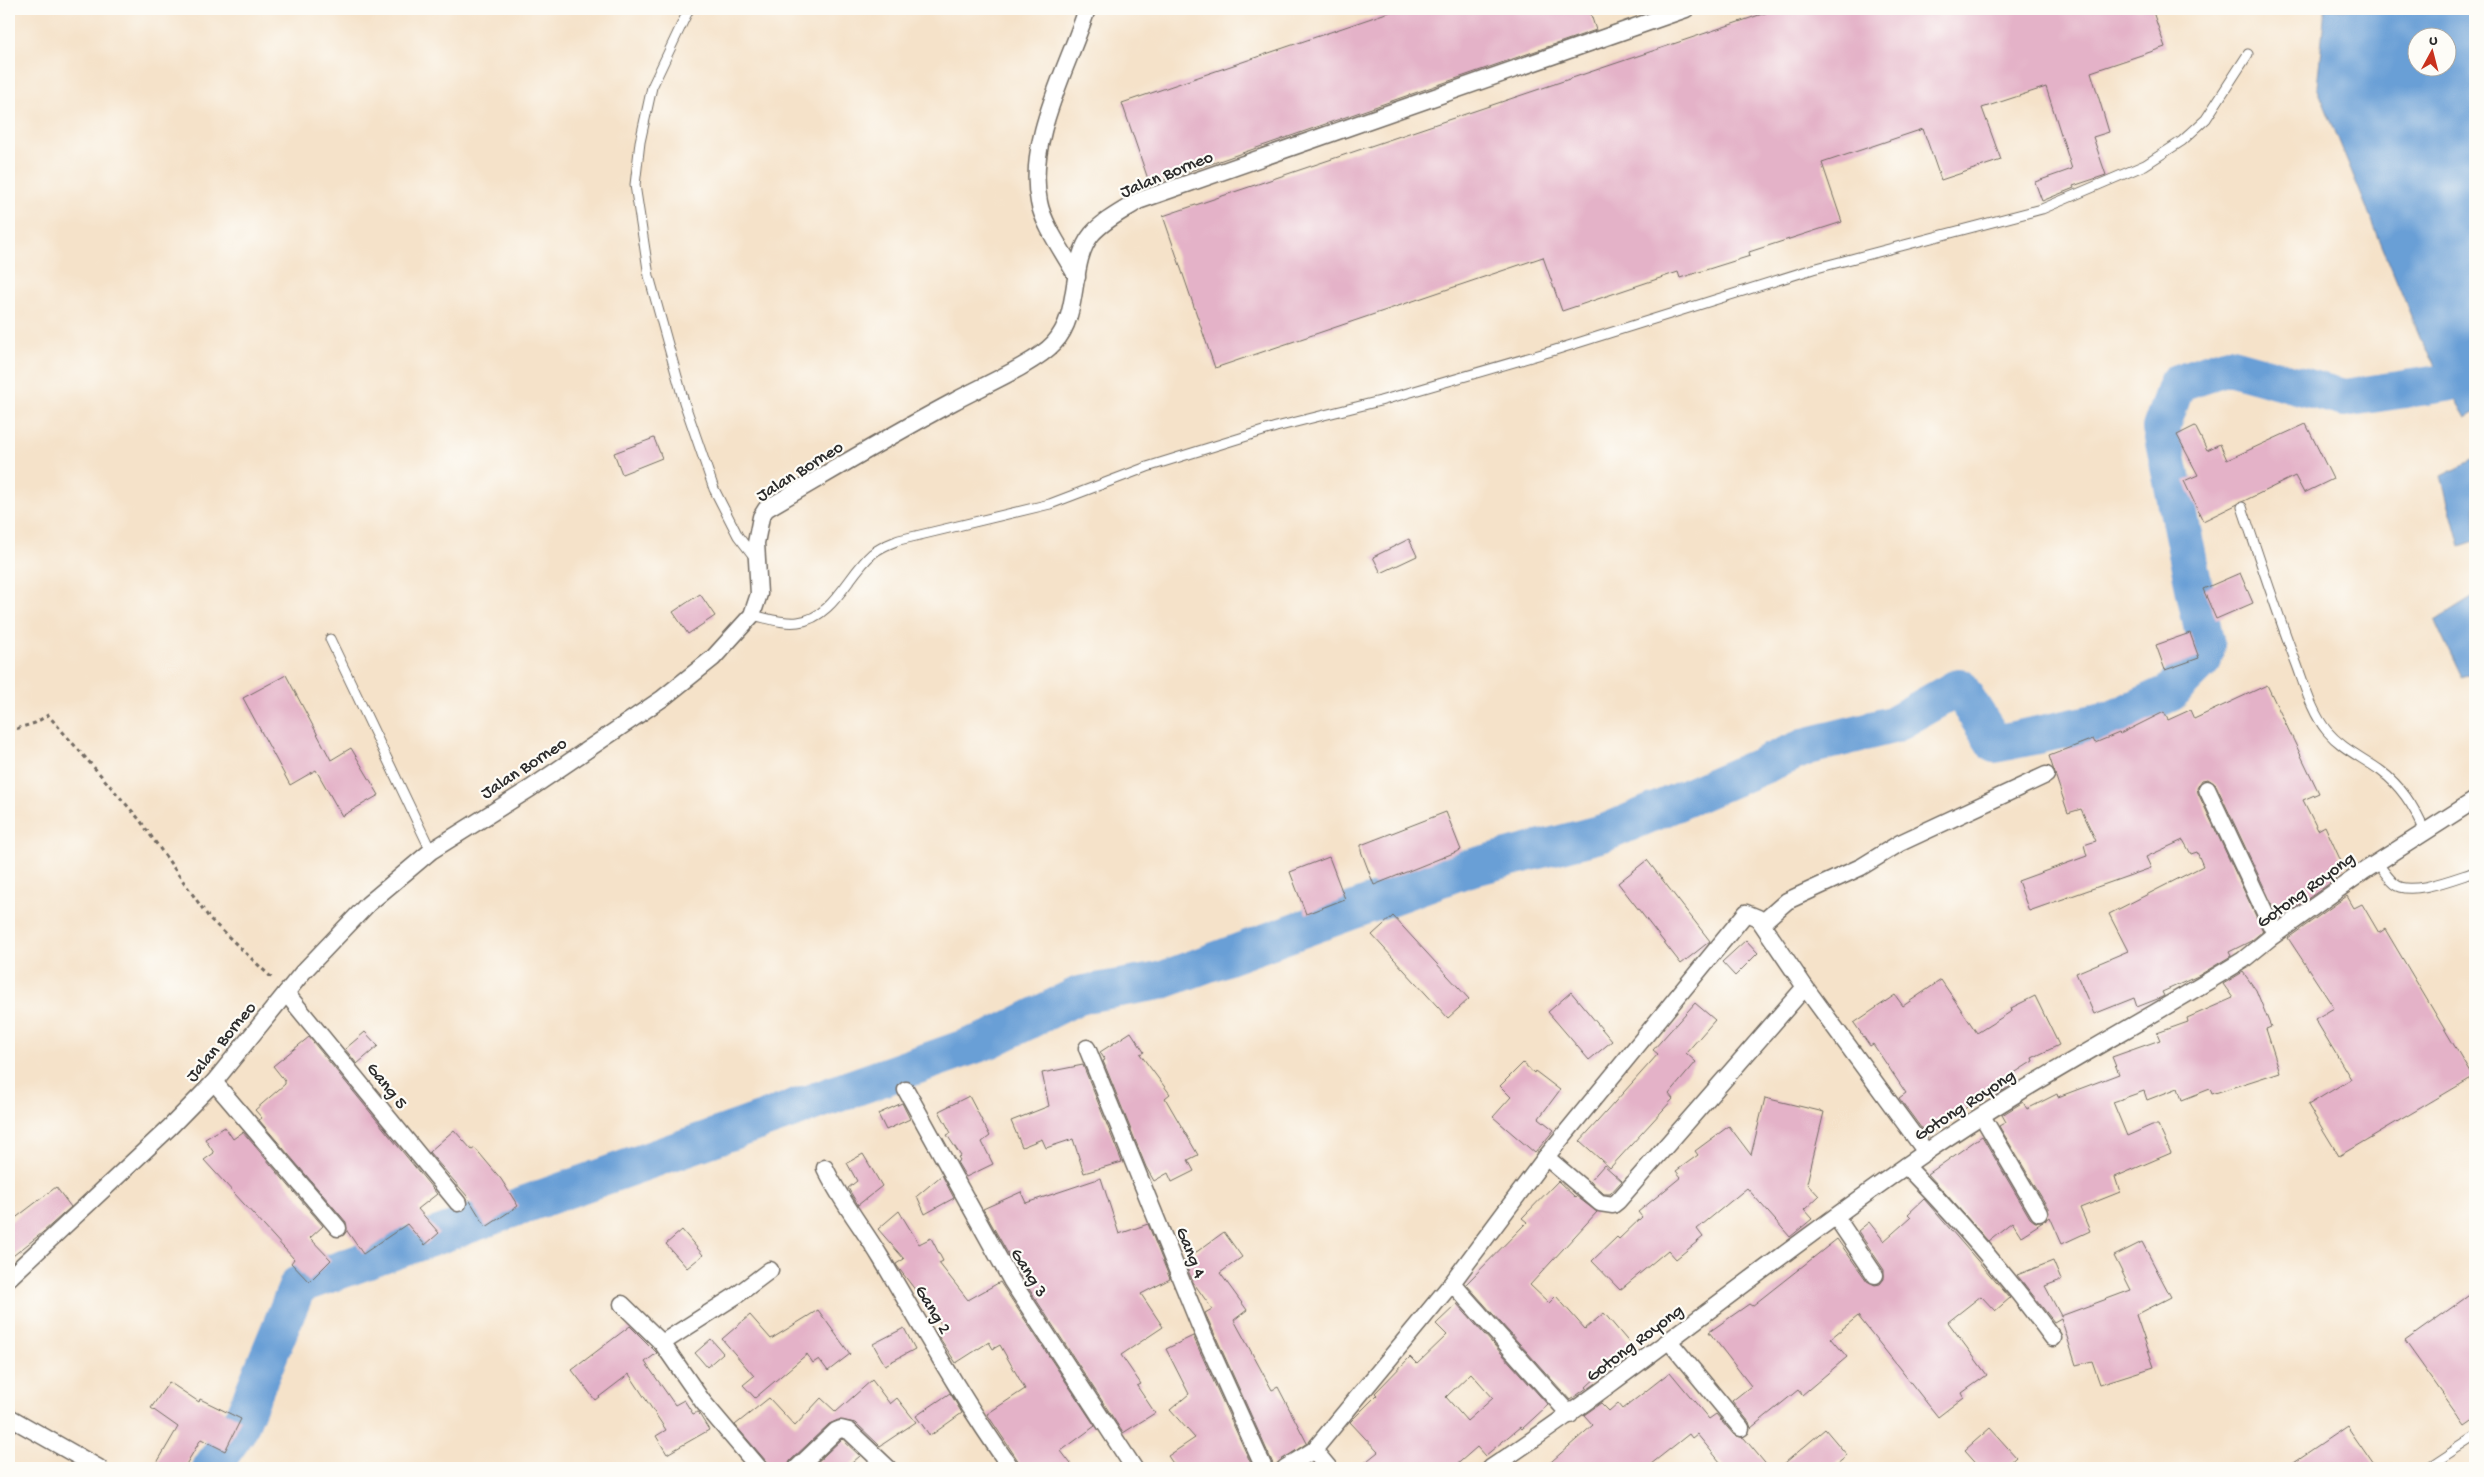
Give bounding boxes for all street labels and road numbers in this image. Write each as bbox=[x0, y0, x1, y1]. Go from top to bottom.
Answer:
street label: Jalan Borneo bbox=[1117, 147, 1216, 203]
street label: Jalan Borneo bbox=[753, 437, 848, 507]
street label: Jalan Borneo bbox=[477, 733, 571, 805]
street label: Gotong Royong bbox=[2253, 848, 2360, 934]
street label: Jalan Borneo bbox=[182, 998, 262, 1087]
street label: Gang 5 bbox=[361, 1059, 411, 1114]
street label: Gotong Royong bbox=[1911, 1066, 2020, 1147]
street label: Gang 4 bbox=[1170, 1224, 1210, 1282]
street label: Gang 3 bbox=[1005, 1245, 1051, 1302]
street label: Gang 2 bbox=[909, 1282, 955, 1339]
street label: Gotong Royong bbox=[1583, 1301, 1688, 1387]

